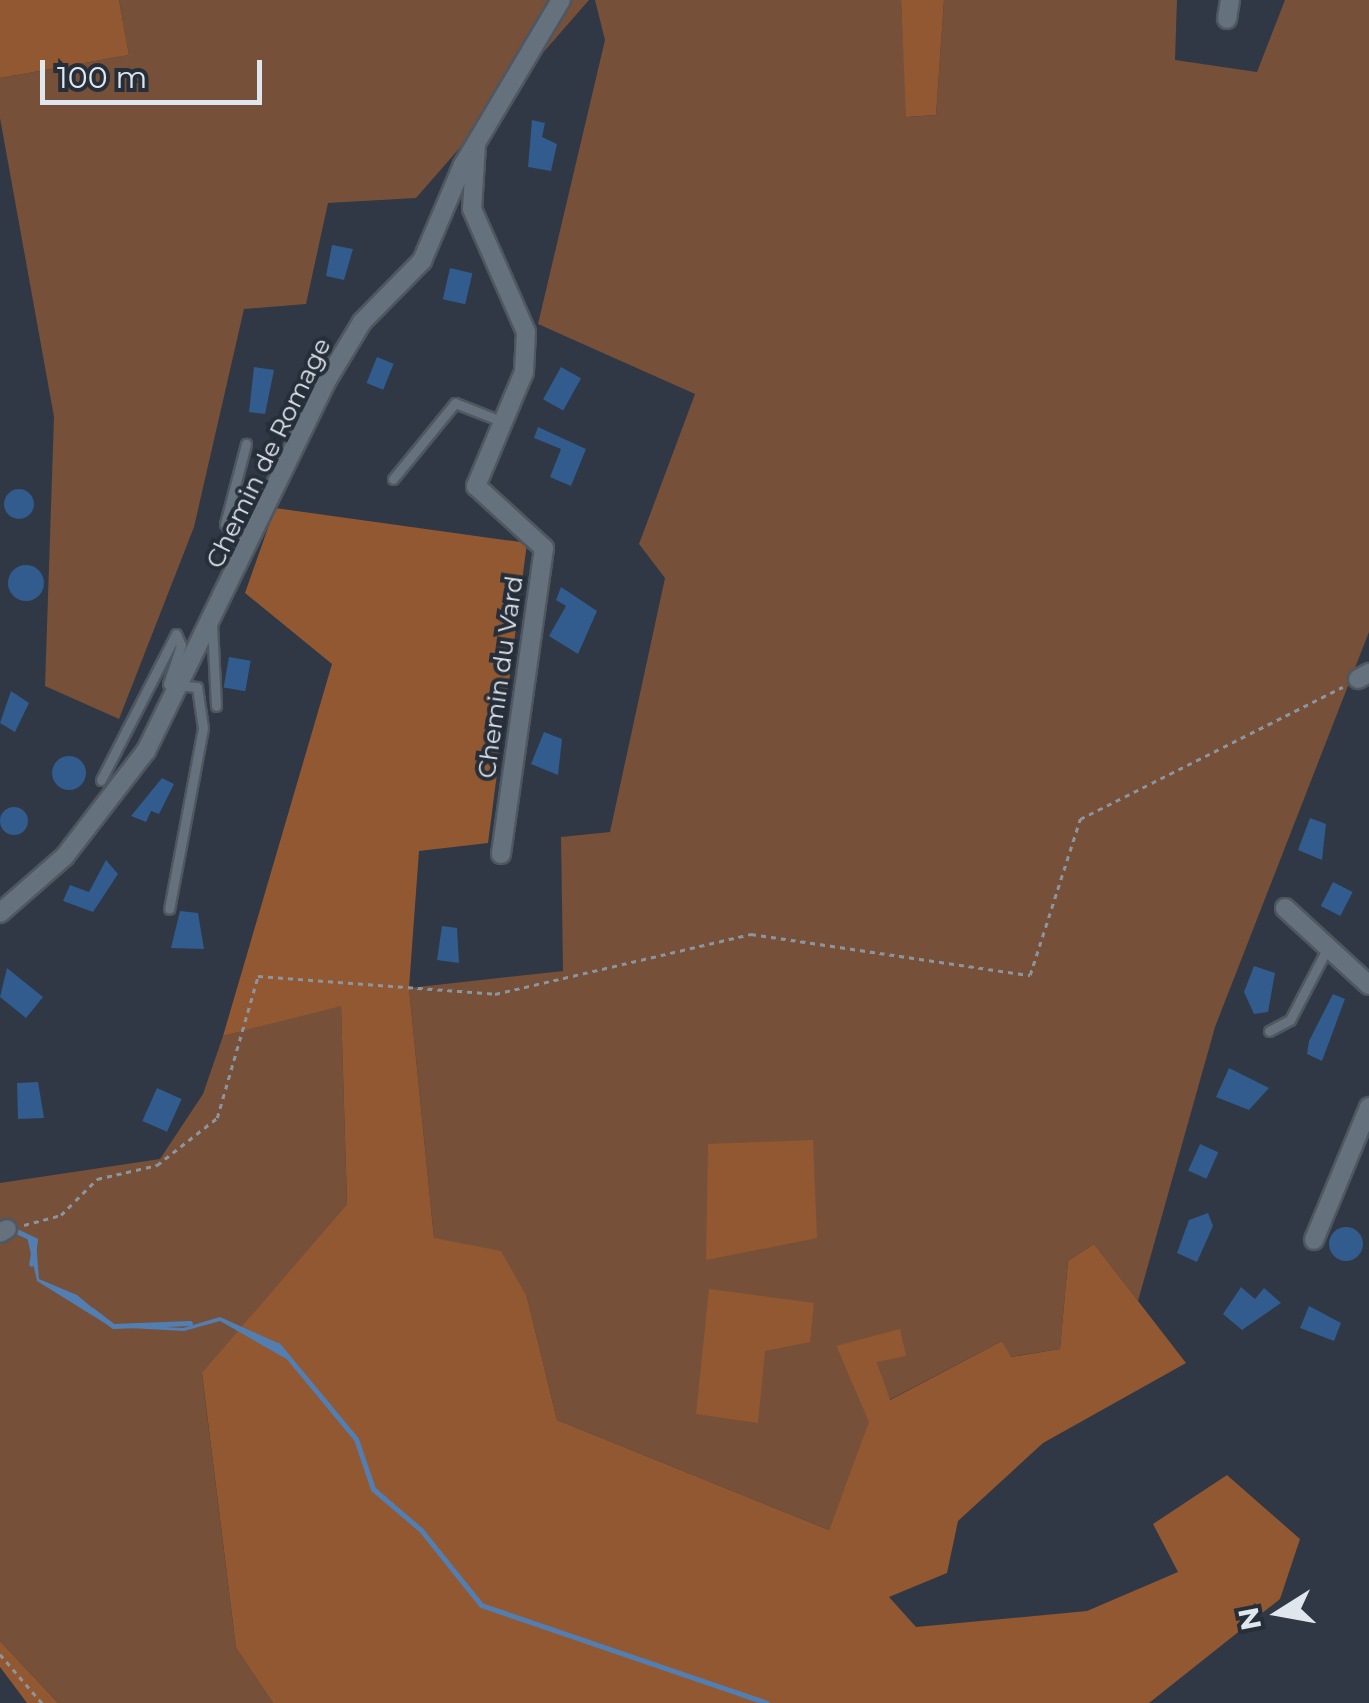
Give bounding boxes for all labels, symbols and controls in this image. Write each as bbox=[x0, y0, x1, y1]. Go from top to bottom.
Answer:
scale bar bbox=[45, 40, 268, 102]
text: 100 m bbox=[57, 59, 147, 96]
street label: Chemin de Romage bbox=[199, 333, 337, 573]
street label: Chemin du Vard bbox=[471, 574, 529, 780]
north arrow bbox=[1229, 1563, 1329, 1663]
text: N bbox=[1231, 1604, 1268, 1633]

